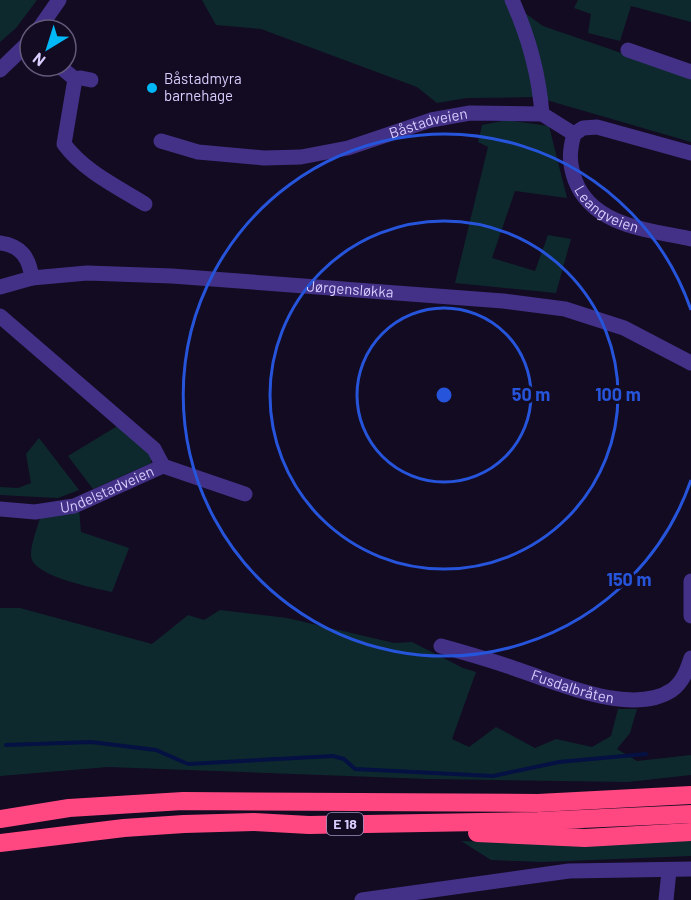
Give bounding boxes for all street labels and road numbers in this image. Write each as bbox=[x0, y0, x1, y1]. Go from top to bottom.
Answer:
street label: Båstadveien bbox=[387, 104, 469, 141]
street label: Leangveien bbox=[571, 182, 641, 236]
street label: Jørgensløkka bbox=[306, 276, 394, 301]
street label: Undelstadveien bbox=[59, 461, 156, 516]
street label: Fusdalbråten bbox=[529, 665, 616, 706]
road number: E 18 bbox=[327, 813, 363, 835]

